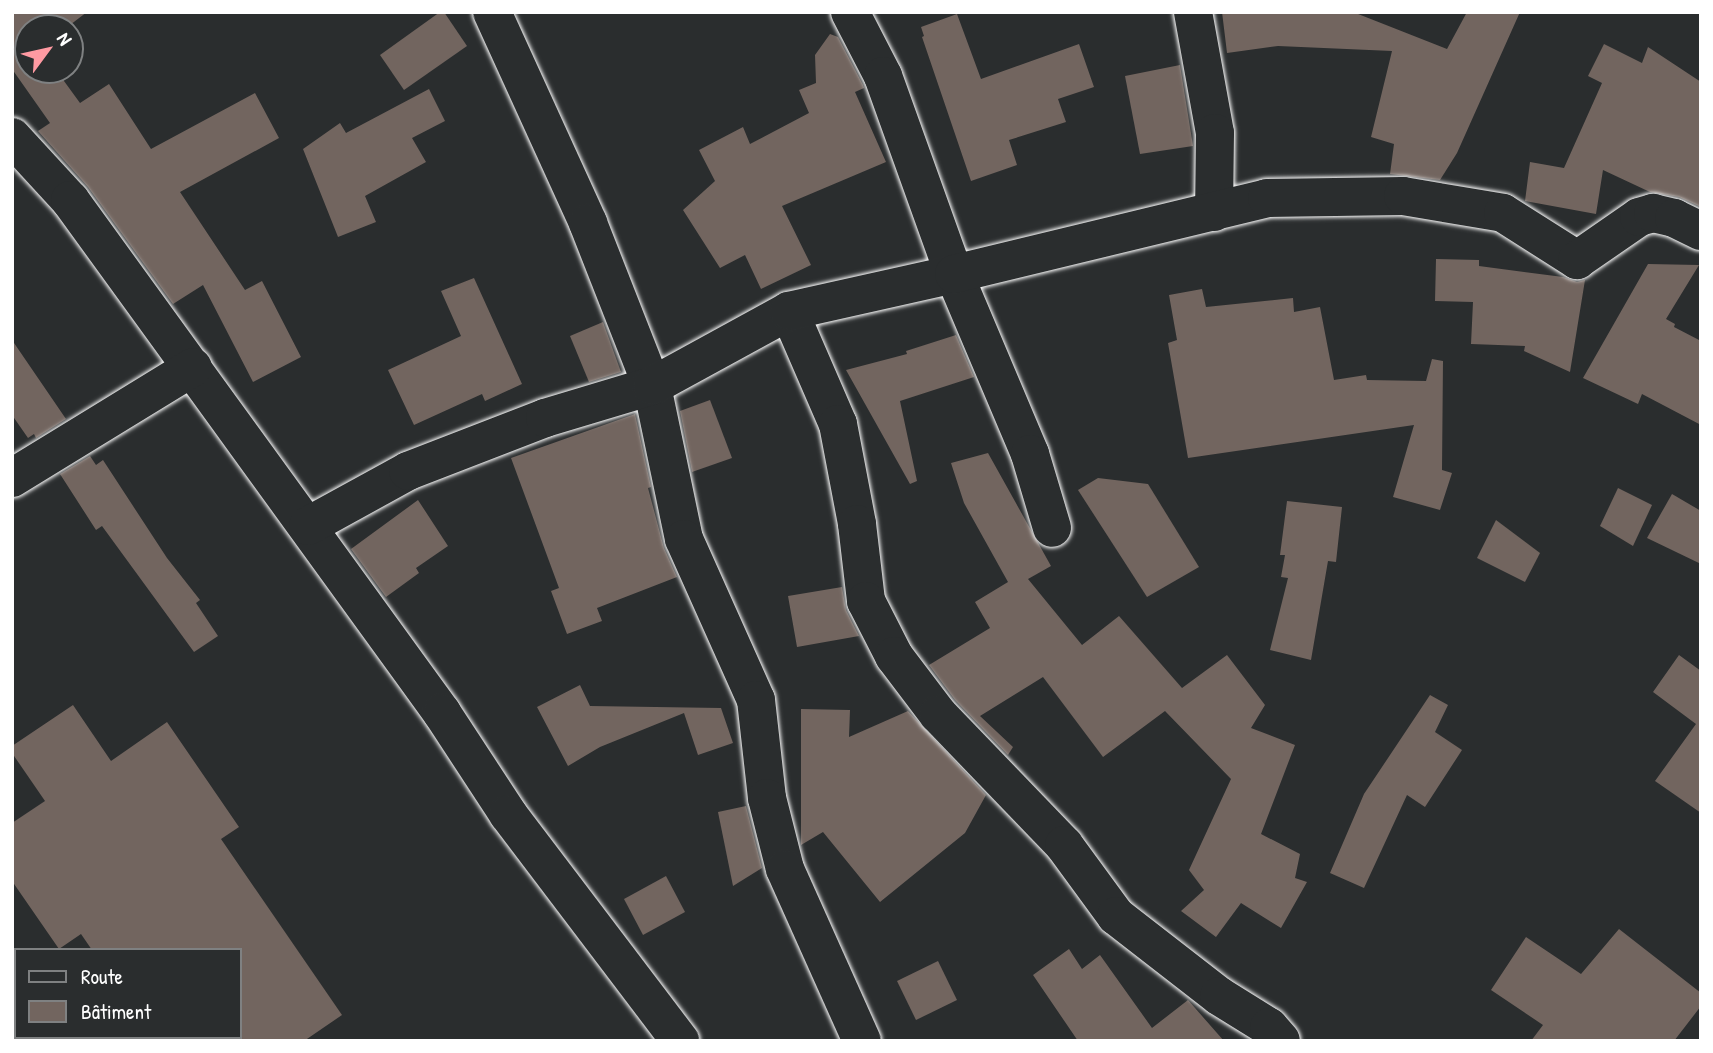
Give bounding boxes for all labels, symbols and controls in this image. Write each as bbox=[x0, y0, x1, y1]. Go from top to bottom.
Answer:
north arrow bbox=[14, 14, 84, 84]
text: N bbox=[51, 27, 79, 50]
legend bbox=[14, 948, 242, 1039]
text: Route bbox=[81, 962, 123, 991]
text: Bâtiment bbox=[81, 997, 151, 1026]

